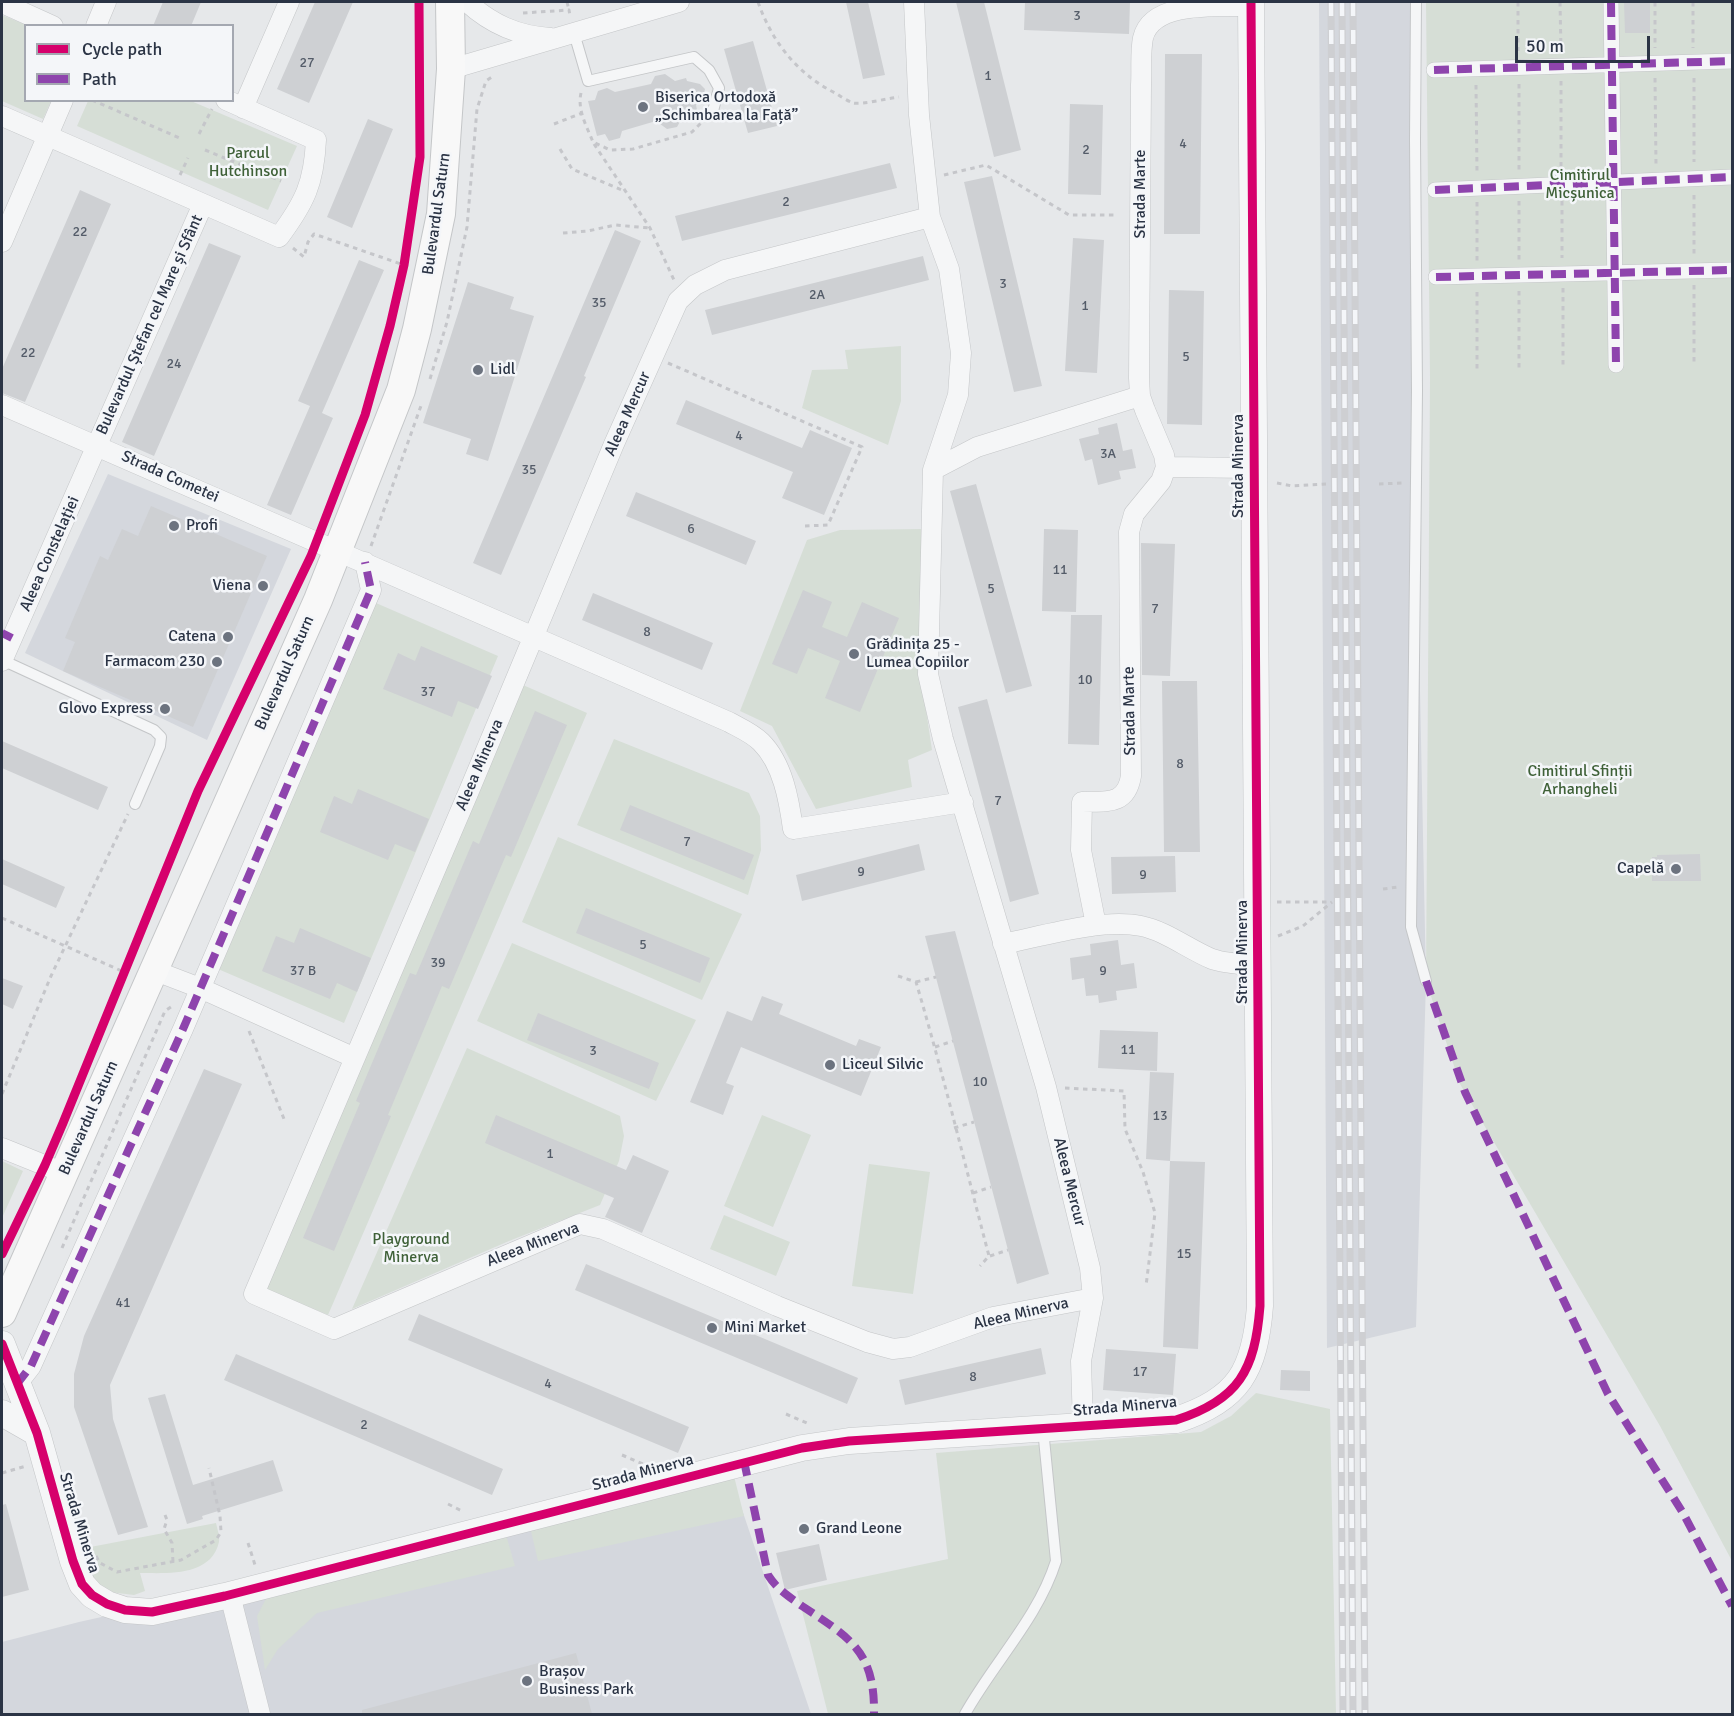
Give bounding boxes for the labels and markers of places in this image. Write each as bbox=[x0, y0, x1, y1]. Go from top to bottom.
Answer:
place label: Biserica Ortodoxă „Schimbarea la Față” bbox=[655, 88, 798, 126]
marker: Biserica Ortodoxă „Schimbarea la Față” bbox=[636, 100, 650, 114]
place label: Lidl bbox=[490, 360, 516, 380]
marker: Lidl bbox=[471, 363, 485, 377]
place label: Profi bbox=[186, 516, 218, 536]
marker: Profi bbox=[167, 519, 181, 533]
place label: Viena bbox=[213, 576, 251, 596]
marker: Viena bbox=[256, 579, 270, 593]
place label: Catena bbox=[168, 627, 216, 647]
marker: Catena bbox=[221, 630, 235, 644]
place label: Grădinița 25 - Lumea Copiilor bbox=[866, 635, 969, 673]
marker: Grădinița 25 - Lumea Copiilor bbox=[847, 647, 861, 661]
place label: Farmacom 230 bbox=[104, 652, 205, 672]
marker: Farmacom 230 bbox=[210, 655, 224, 669]
place label: Glovo Express bbox=[59, 699, 153, 719]
marker: Glovo Express bbox=[158, 702, 172, 716]
place label: Capelă bbox=[1617, 859, 1664, 879]
marker: Capelă bbox=[1669, 862, 1683, 876]
place label: Liceul Silvic bbox=[842, 1055, 924, 1075]
marker: Liceul Silvic bbox=[823, 1058, 837, 1072]
place label: Mini Market bbox=[724, 1318, 806, 1338]
marker: Mini Market bbox=[705, 1321, 719, 1335]
place label: Grand Leone bbox=[816, 1519, 902, 1539]
marker: Grand Leone bbox=[797, 1522, 811, 1536]
place label: Brașov Business Park bbox=[539, 1662, 634, 1700]
marker: Brașov Business Park bbox=[520, 1674, 534, 1688]

